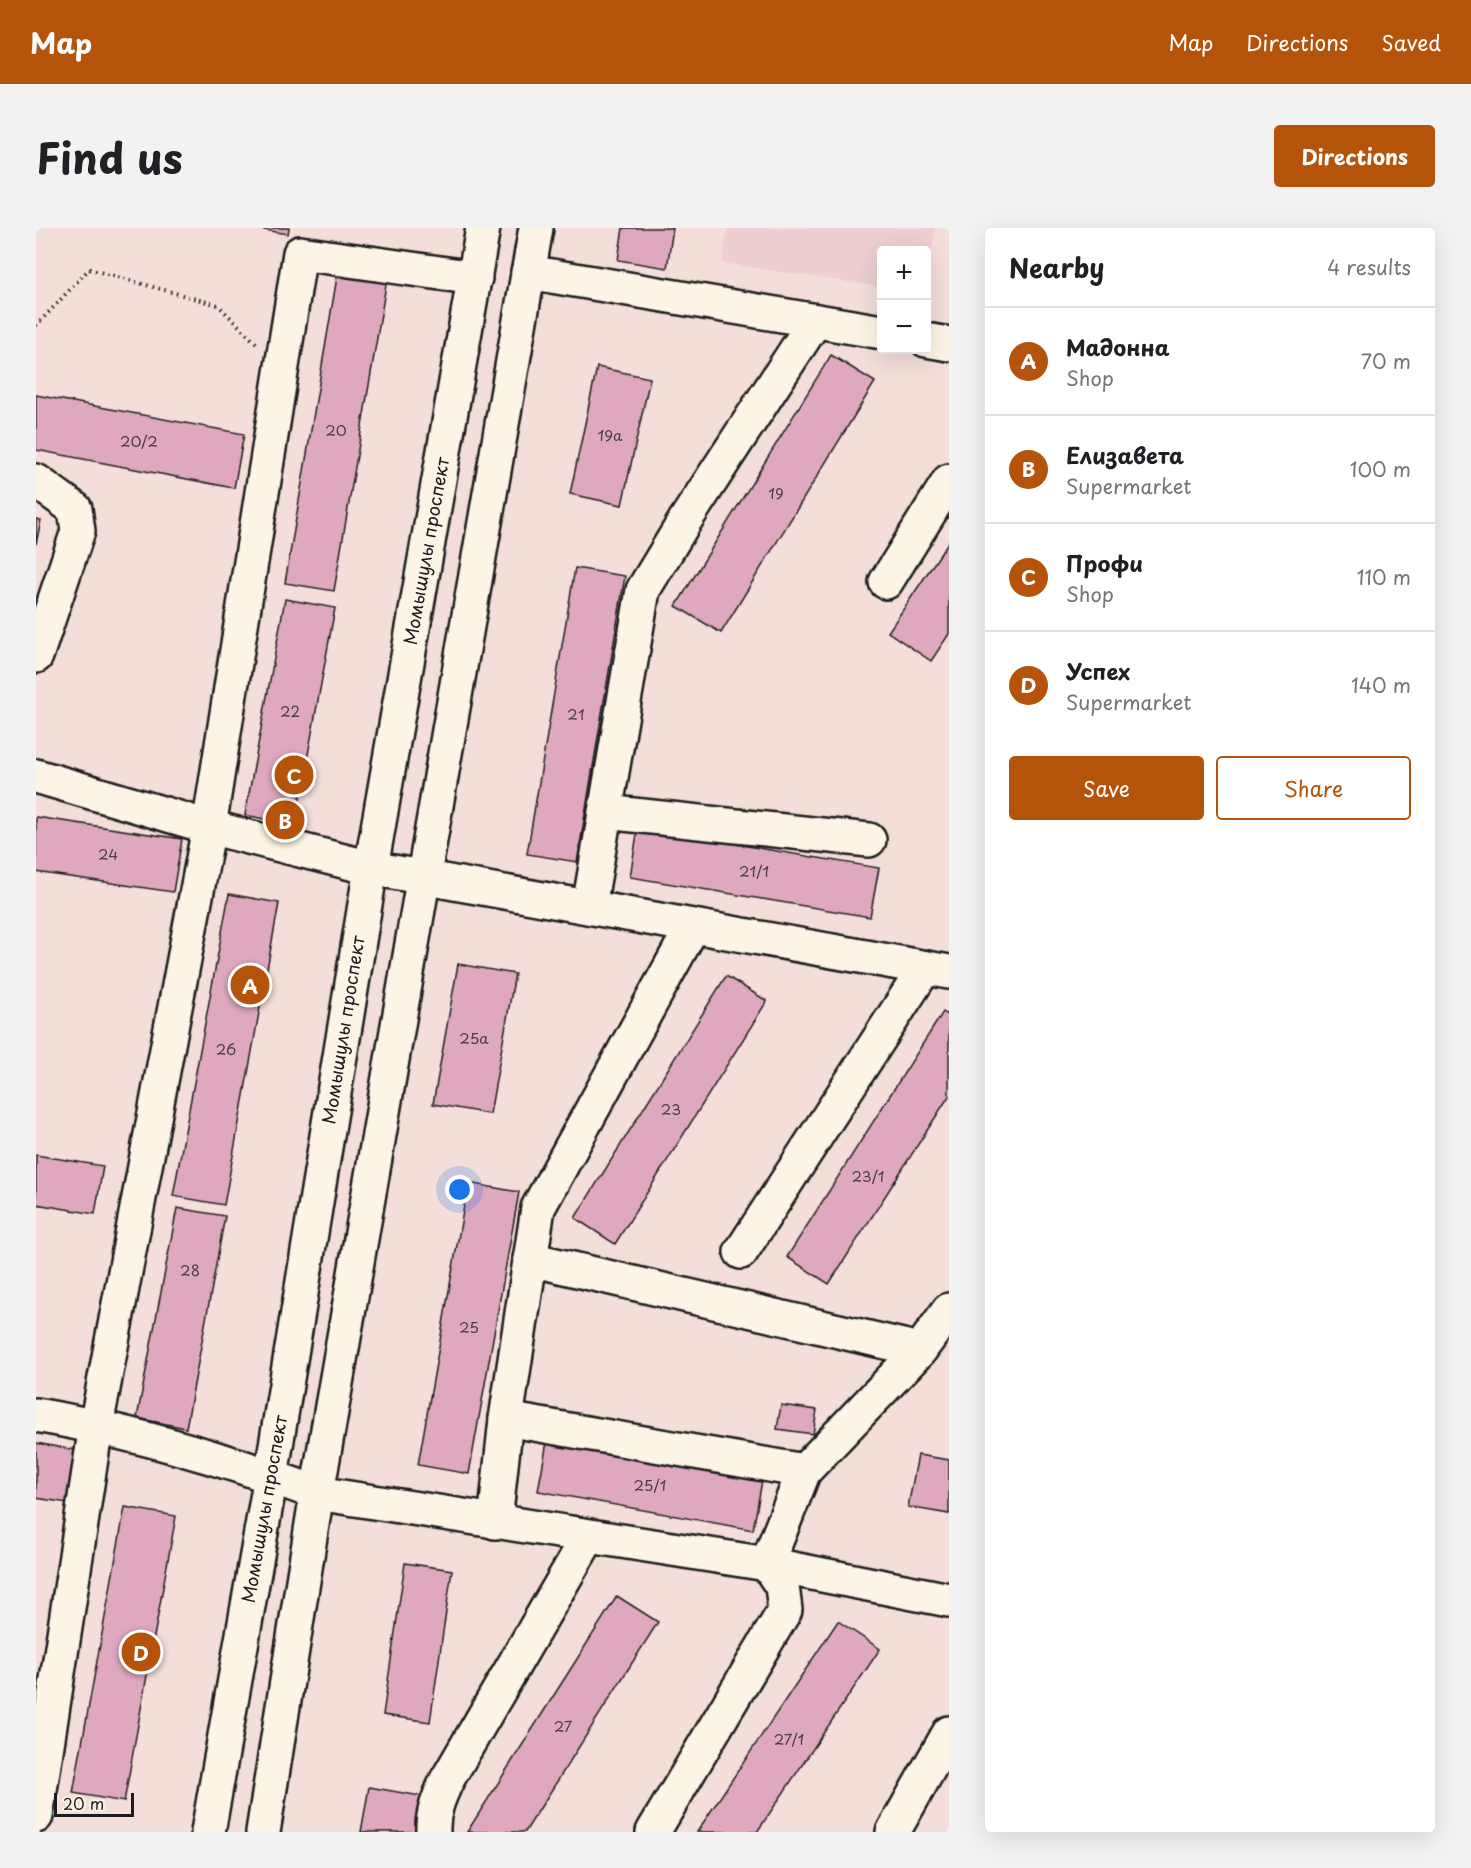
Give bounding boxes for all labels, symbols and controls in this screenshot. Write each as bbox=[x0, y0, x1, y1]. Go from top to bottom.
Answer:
text: Map bbox=[30, 21, 92, 64]
text: Map bbox=[1168, 26, 1213, 58]
text: Directions bbox=[1246, 26, 1348, 58]
text: Saved bbox=[1381, 26, 1441, 58]
text: Find us bbox=[36, 125, 183, 188]
button: Directions bbox=[1274, 125, 1435, 187]
map controls bbox=[877, 246, 931, 354]
button: + bbox=[877, 246, 931, 300]
text: Nearby bbox=[1009, 248, 1104, 287]
text: 4 results bbox=[1327, 252, 1411, 282]
button: − bbox=[877, 300, 931, 354]
text: Мадонна bbox=[1066, 330, 1170, 363]
text: A bbox=[1021, 346, 1036, 376]
text: 70 m bbox=[1361, 346, 1411, 376]
text: Shop bbox=[1066, 363, 1114, 393]
house number: 20 bbox=[325, 418, 347, 441]
house number: 19а bbox=[598, 423, 623, 446]
house number: 20/2 bbox=[120, 429, 158, 452]
text: Елизавета bbox=[1066, 438, 1184, 471]
street label: Момышулы проспект bbox=[396, 454, 455, 647]
text: B bbox=[1022, 454, 1035, 484]
text: 100 m bbox=[1350, 454, 1411, 484]
text: Supermarket bbox=[1066, 471, 1192, 501]
house number: 19 bbox=[768, 481, 784, 504]
text: Профи bbox=[1066, 546, 1143, 579]
text: C bbox=[1021, 562, 1036, 592]
text: 110 m bbox=[1357, 562, 1411, 592]
text: Shop bbox=[1066, 579, 1114, 609]
text: Успех bbox=[1066, 654, 1130, 687]
text: D bbox=[1021, 670, 1036, 700]
text: 140 m bbox=[1351, 670, 1411, 700]
text: Supermarket bbox=[1066, 687, 1192, 717]
house number: 22 bbox=[280, 699, 300, 722]
house number: 21 bbox=[567, 702, 585, 725]
pin: C bbox=[274, 752, 314, 798]
button: Save bbox=[1009, 756, 1204, 820]
button: Share bbox=[1216, 756, 1411, 820]
pin: B bbox=[266, 798, 304, 842]
house number: 24 bbox=[98, 842, 118, 865]
house number: 21/1 bbox=[739, 859, 769, 882]
street label: Момышулы проспект bbox=[314, 933, 371, 1126]
pin: A bbox=[230, 962, 270, 1008]
house number: 25а bbox=[459, 1026, 489, 1049]
house number: 26 bbox=[216, 1037, 236, 1060]
house number: 23 bbox=[661, 1097, 681, 1120]
house number: 23/1 bbox=[851, 1164, 885, 1187]
your location bbox=[445, 1175, 474, 1204]
house number: 28 bbox=[180, 1258, 200, 1281]
house number: 25 bbox=[459, 1315, 479, 1338]
street label: Момышулы проспект bbox=[234, 1412, 293, 1605]
house number: 25/1 bbox=[634, 1473, 666, 1496]
pin: D bbox=[122, 1630, 160, 1674]
house number: 27 bbox=[554, 1714, 573, 1737]
house number: 27/1 bbox=[774, 1727, 804, 1750]
scale bar bbox=[54, 1790, 134, 1818]
text: 20 m bbox=[63, 1791, 104, 1815]

